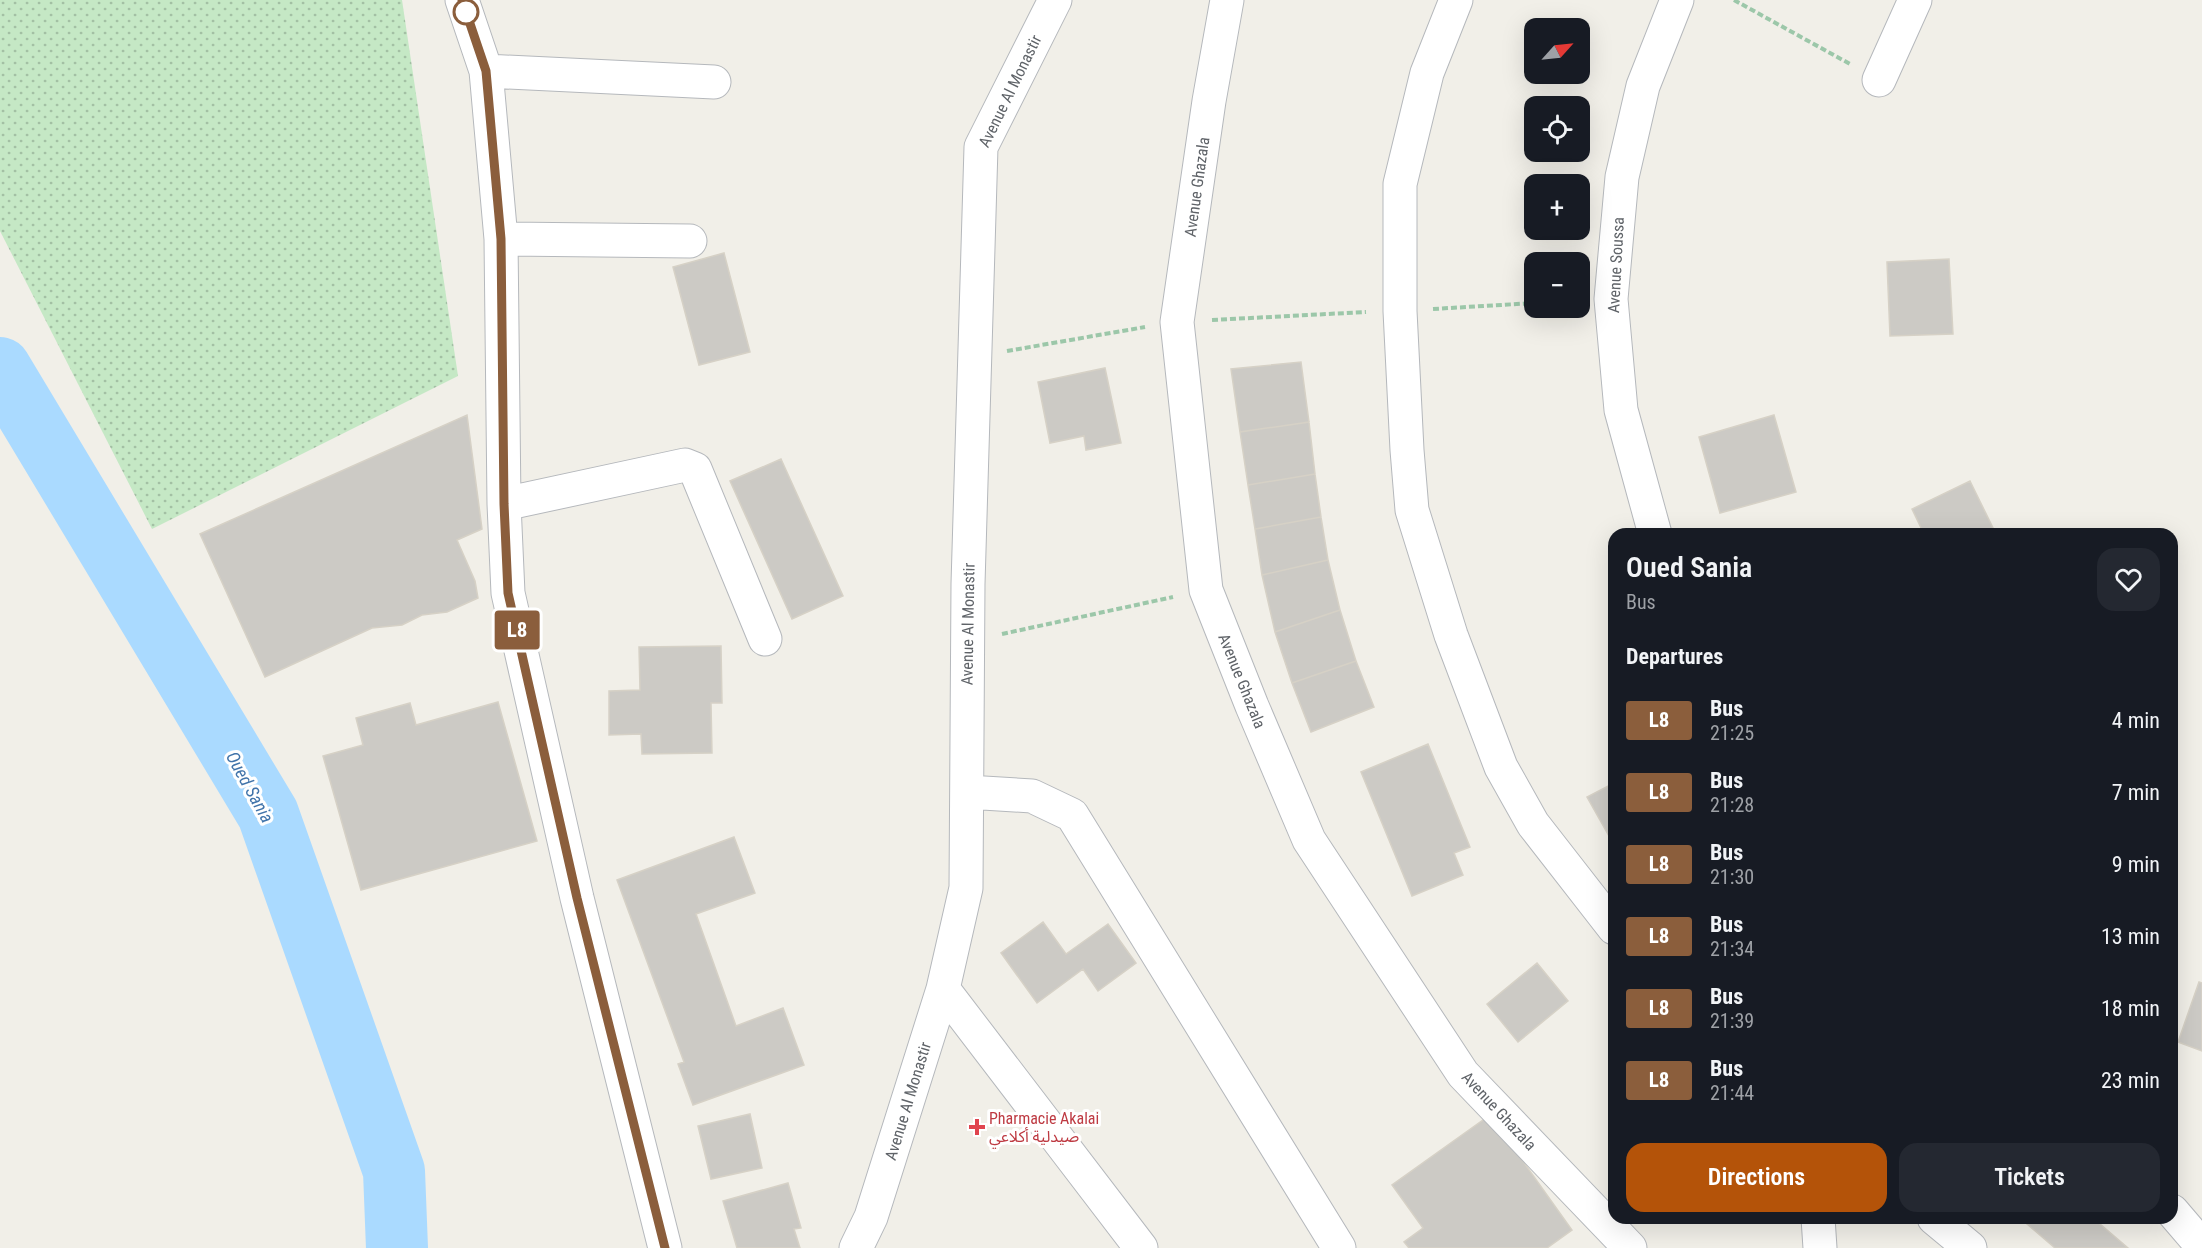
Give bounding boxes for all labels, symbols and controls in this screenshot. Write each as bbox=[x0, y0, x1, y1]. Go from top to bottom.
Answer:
unlabelled marker bbox=[453, 0, 479, 25]
north arrow bbox=[1524, 18, 1590, 84]
map controls bbox=[1524, 18, 1590, 318]
street label: Avenue Al Monastir bbox=[975, 32, 1045, 150]
button: locate bbox=[1524, 96, 1590, 162]
street label: Avenue Ghazala bbox=[1181, 136, 1213, 238]
button: + bbox=[1524, 174, 1590, 240]
street label: Avenue Soussa bbox=[1604, 217, 1628, 313]
button: − bbox=[1524, 252, 1590, 318]
button: heart bbox=[2097, 548, 2160, 611]
text: Oued Sania bbox=[1626, 551, 1752, 584]
street label: Avenue Al Monastir bbox=[957, 563, 979, 685]
text: Bus bbox=[1626, 590, 1656, 614]
line badge: L8 bbox=[490, 610, 544, 650]
text: L8 bbox=[507, 618, 527, 642]
street label: Avenue Ghazala bbox=[1214, 631, 1270, 731]
text: Departures bbox=[1626, 644, 1723, 669]
text: Bus bbox=[1710, 696, 1743, 721]
text: L8 bbox=[1649, 708, 1669, 732]
text: 4 min bbox=[2112, 708, 2160, 733]
text: 21:25 bbox=[1710, 721, 1754, 745]
water label: Oued Sania bbox=[222, 748, 278, 826]
text: Bus bbox=[1710, 768, 1743, 793]
text: L8 bbox=[1649, 780, 1669, 804]
text: 7 min bbox=[2112, 780, 2160, 805]
text: 21:28 bbox=[1710, 793, 1754, 817]
text: Bus bbox=[1710, 840, 1743, 865]
text: L8 bbox=[1649, 852, 1669, 876]
text: 9 min bbox=[2112, 852, 2160, 877]
text: 21:30 bbox=[1710, 865, 1754, 889]
text: Bus bbox=[1710, 912, 1743, 937]
text: L8 bbox=[1649, 924, 1669, 948]
text: 13 min bbox=[2101, 924, 2160, 949]
text: 21:34 bbox=[1710, 937, 1754, 961]
text: Bus bbox=[1710, 984, 1743, 1009]
text: L8 bbox=[1649, 996, 1669, 1020]
text: 18 min bbox=[2101, 996, 2160, 1021]
text: 21:39 bbox=[1710, 1009, 1754, 1033]
street label: Avenue Al Monastir bbox=[881, 1040, 935, 1162]
text: Bus bbox=[1710, 1056, 1743, 1081]
street label: Avenue Ghazala bbox=[1458, 1068, 1540, 1154]
text: L8 bbox=[1649, 1068, 1669, 1092]
text: 23 min bbox=[2101, 1068, 2160, 1093]
text: 21:44 bbox=[1710, 1081, 1754, 1105]
place label: Pharmacie Akalai صيدلية أكلاعي bbox=[989, 1109, 1099, 1148]
marker: Pharmacie Akalai صيدلية أكلاعي bbox=[970, 1120, 984, 1134]
button: Directions bbox=[1626, 1143, 1887, 1212]
button: Tickets bbox=[1899, 1143, 2160, 1212]

